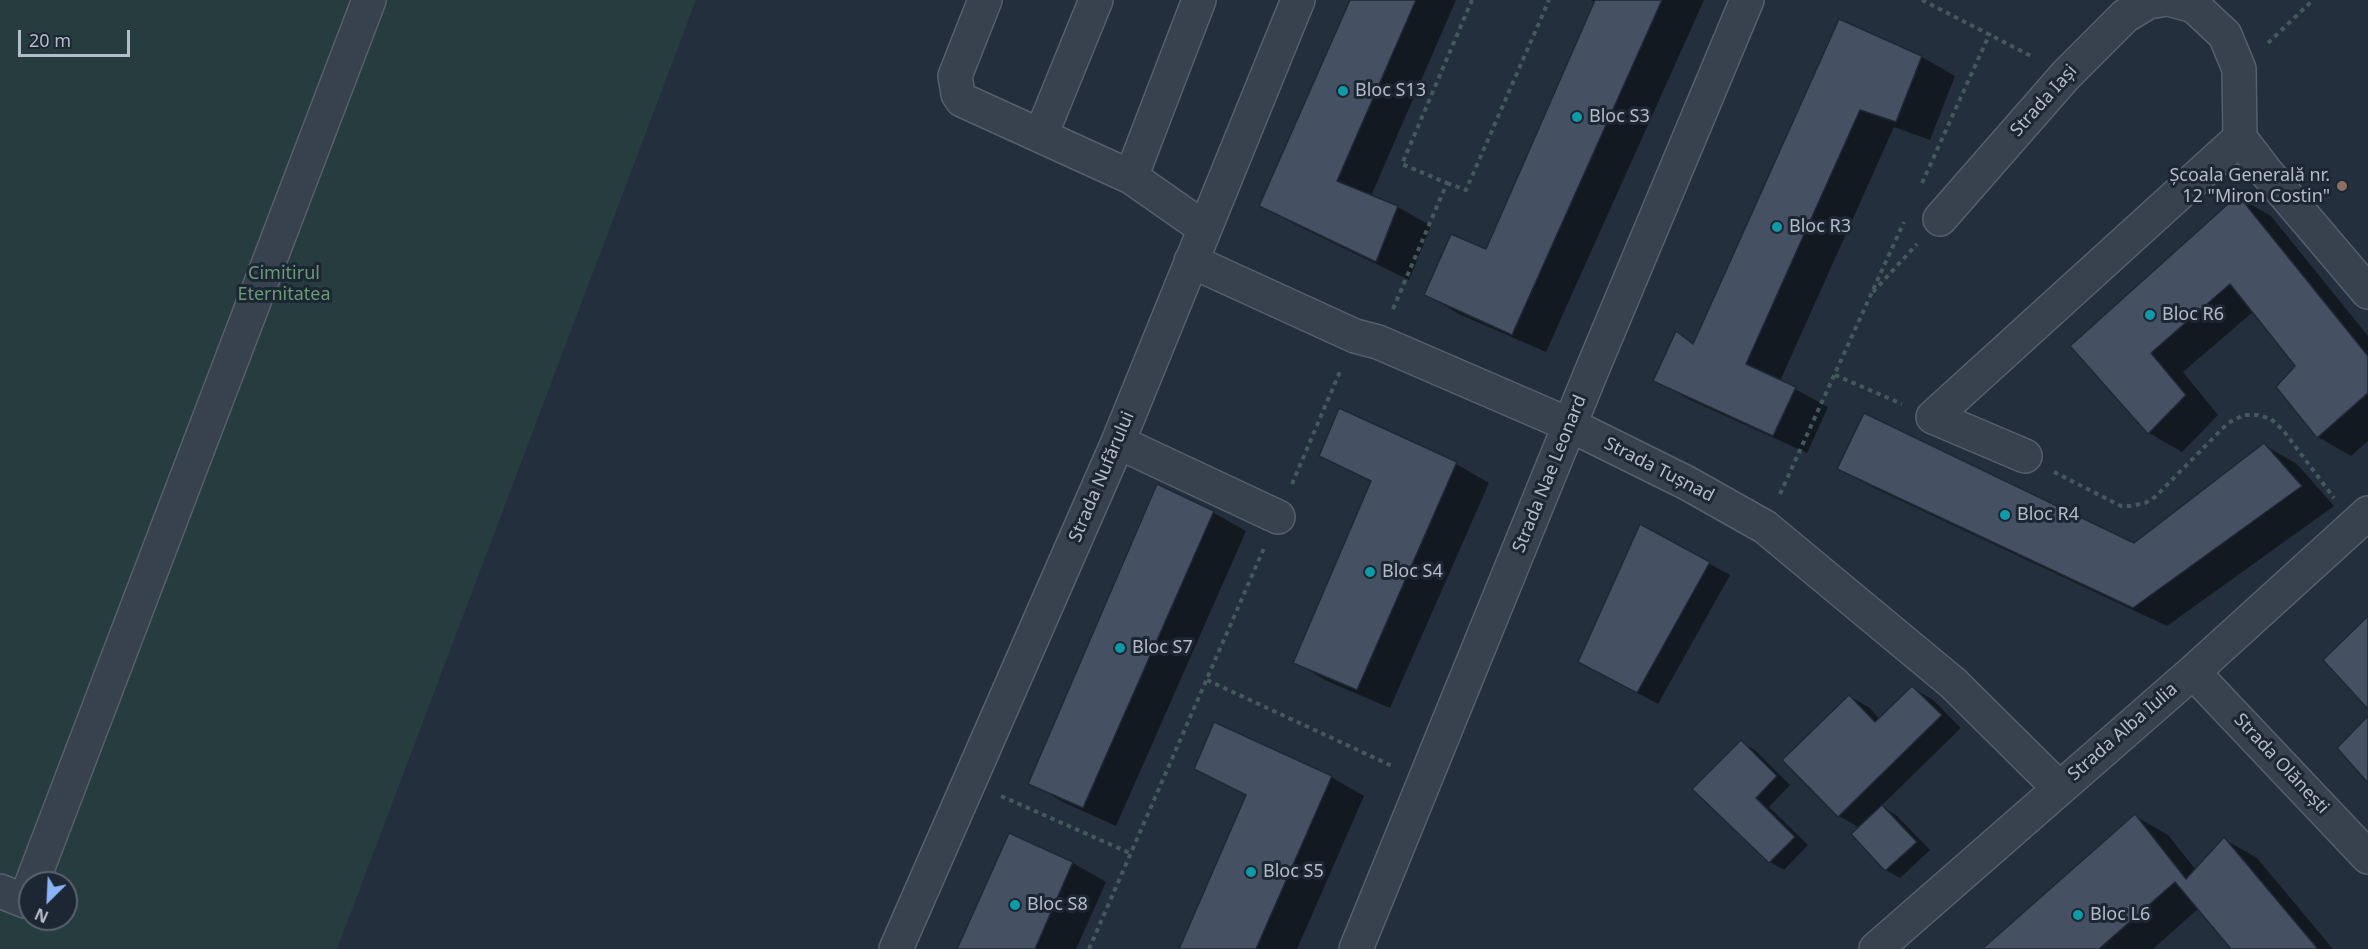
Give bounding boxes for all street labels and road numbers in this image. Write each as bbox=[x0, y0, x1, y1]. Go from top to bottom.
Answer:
street label: Strada Iași bbox=[2006, 61, 2082, 141]
street label: Strada Nae Leonard bbox=[1509, 392, 1591, 556]
street label: Strada Nufărului bbox=[1065, 409, 1139, 545]
street label: Strada Tușnad bbox=[1600, 433, 1718, 507]
street label: Strada Alba Iulia bbox=[2064, 679, 2182, 785]
street label: Strada Olănești bbox=[2229, 709, 2333, 819]

